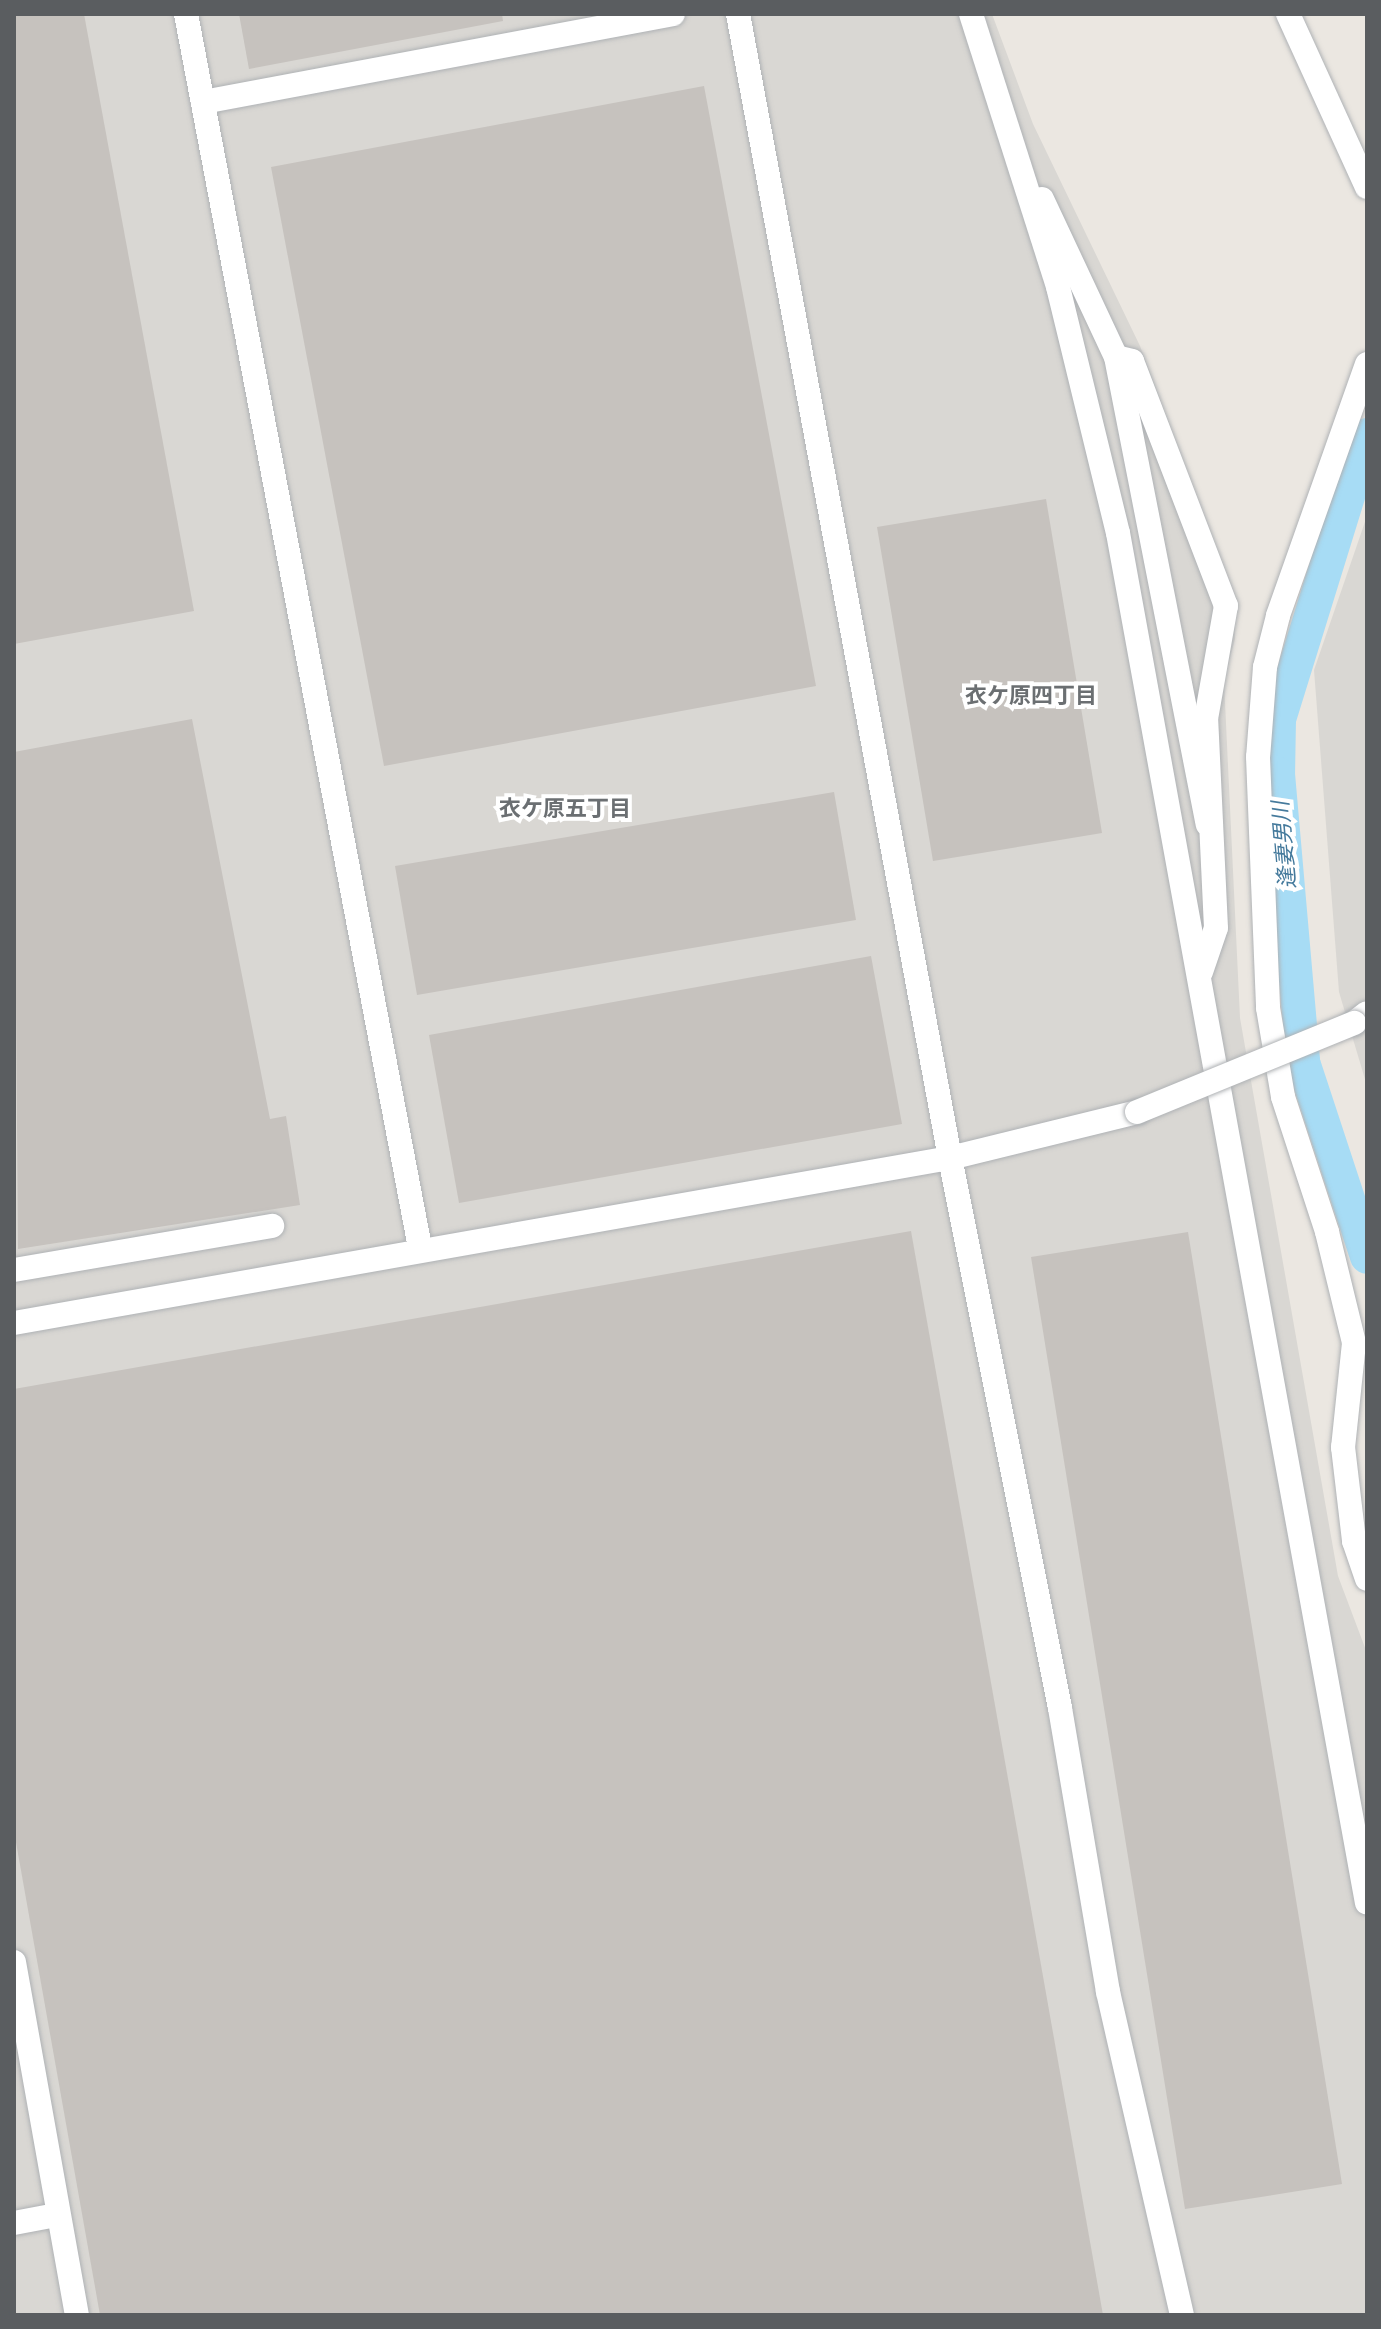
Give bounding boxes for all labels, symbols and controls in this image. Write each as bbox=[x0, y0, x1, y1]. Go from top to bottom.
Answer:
district label: 衣ケ原四丁目 bbox=[965, 683, 1097, 709]
district label: 衣ケ原五丁目 bbox=[499, 796, 631, 822]
water label: 逢妻男川 bbox=[1267, 800, 1301, 890]

